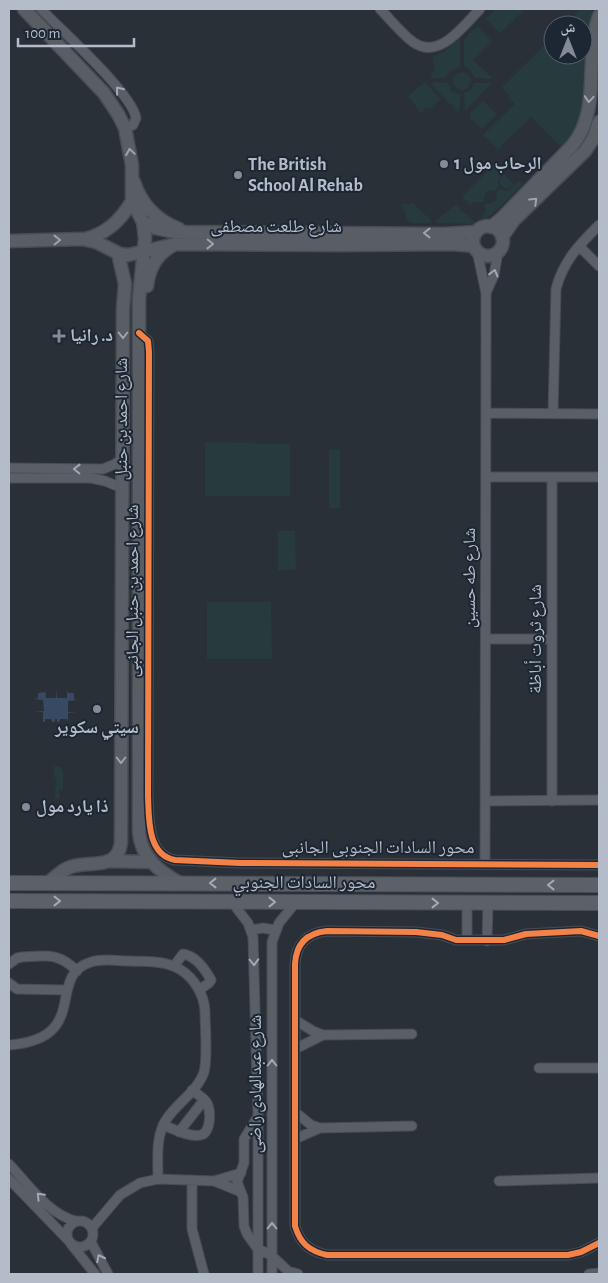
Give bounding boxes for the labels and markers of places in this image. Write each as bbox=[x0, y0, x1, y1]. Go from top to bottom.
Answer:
place label: الرحاب مول 1 bbox=[454, 155, 542, 174]
place label: The British School Al Rehab bbox=[248, 156, 363, 195]
marker: الرحاب مول 1 bbox=[438, 158, 450, 170]
marker: The British School Al Rehab bbox=[232, 169, 244, 181]
place label: د. رانيا bbox=[70, 327, 113, 345]
marker: د. رانيا bbox=[52, 329, 66, 343]
marker: سيتي سكوير bbox=[91, 703, 103, 715]
place label: سيتي سكوير bbox=[54, 719, 139, 741]
place label: ذا يارد مول bbox=[36, 798, 109, 817]
marker: ذا يارد مول bbox=[20, 801, 32, 813]

